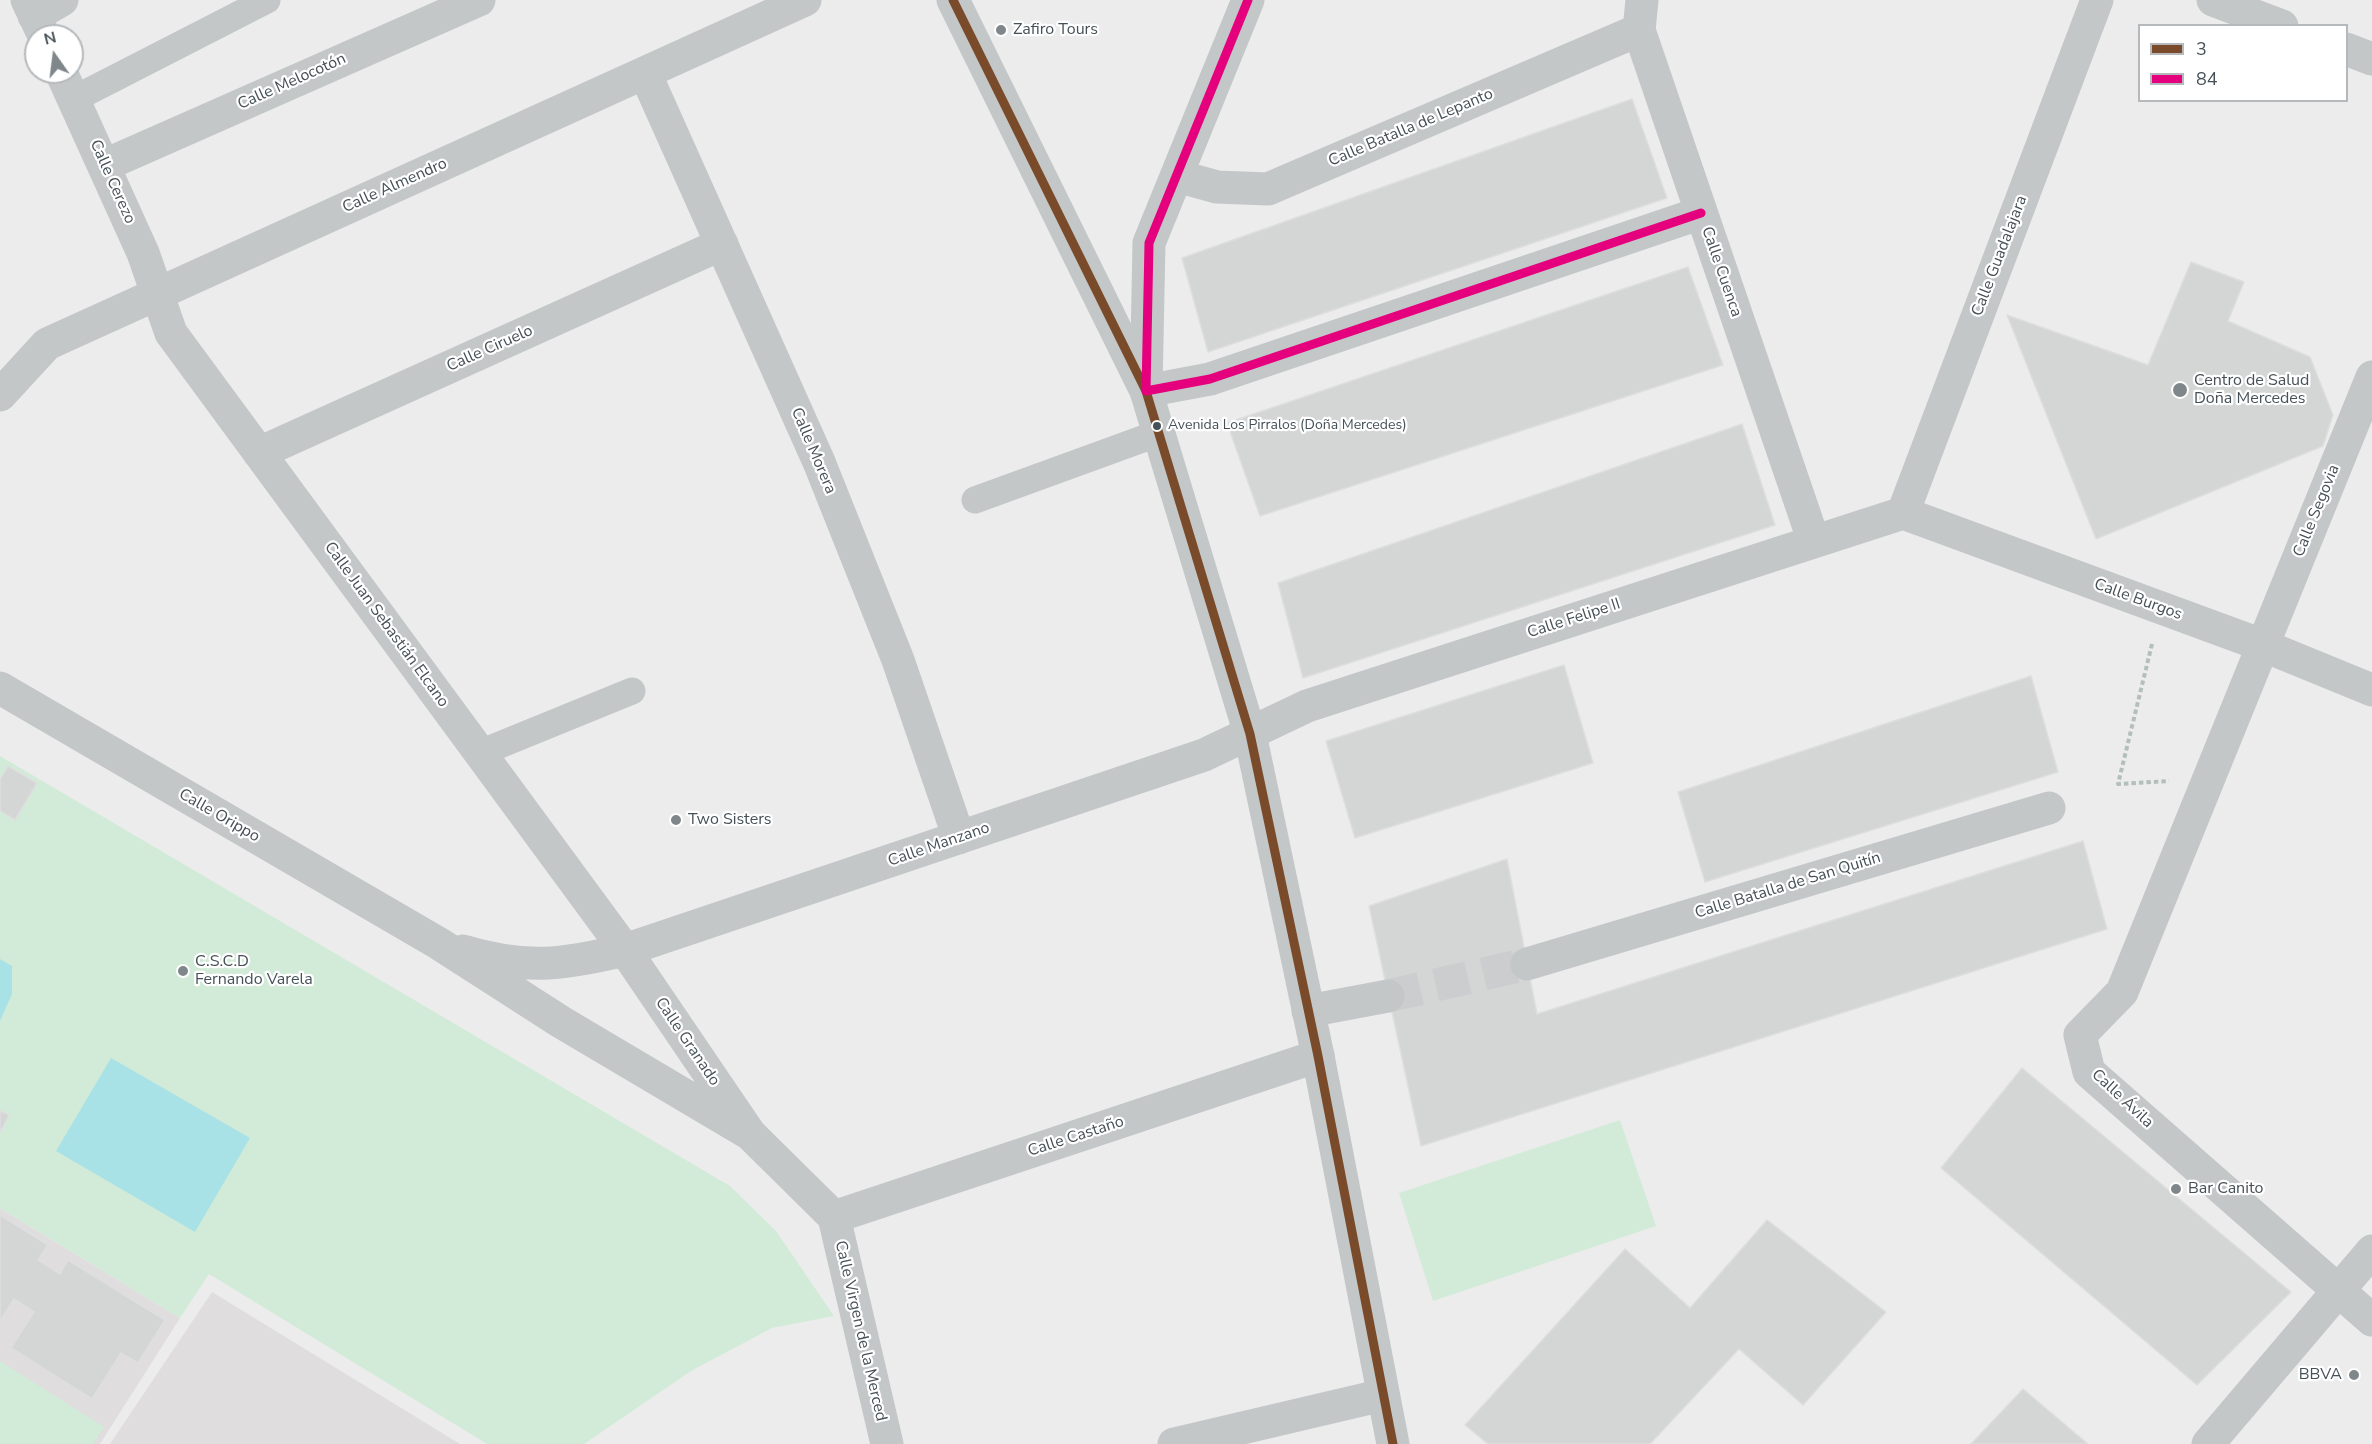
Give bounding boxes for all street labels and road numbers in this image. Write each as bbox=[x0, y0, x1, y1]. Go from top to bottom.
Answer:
street label: Calle Melocotón bbox=[235, 50, 349, 114]
street label: Calle Batalla de Lepanto bbox=[1326, 85, 1496, 171]
street label: Calle Cerezo bbox=[85, 137, 139, 227]
street label: Calle Almendro bbox=[340, 154, 450, 218]
street label: Calle Guadalajara bbox=[1968, 193, 2032, 319]
street label: Calle Cuenca bbox=[1697, 224, 1745, 320]
street label: Calle Ciruelo bbox=[444, 321, 536, 377]
street label: Calle Morera bbox=[786, 405, 840, 497]
street label: Calle Segovia bbox=[2290, 462, 2344, 560]
street label: Calle Juan Sebastián Elcano bbox=[320, 539, 452, 711]
street label: Calle Burgos bbox=[2091, 575, 2185, 625]
street label: Calle Felipe II bbox=[1525, 595, 1623, 643]
street label: Calle Orippo bbox=[175, 785, 263, 847]
street label: Calle Manzano bbox=[886, 819, 992, 871]
street label: Calle Batalla de San Quitín bbox=[1693, 849, 1883, 923]
street label: Calle Granado bbox=[650, 994, 724, 1090]
street label: Calle Ávila bbox=[2087, 1066, 2157, 1132]
street label: Calle Castaño bbox=[1026, 1112, 1126, 1162]
street label: Calle Virgen de la Merced bbox=[830, 1239, 890, 1423]

